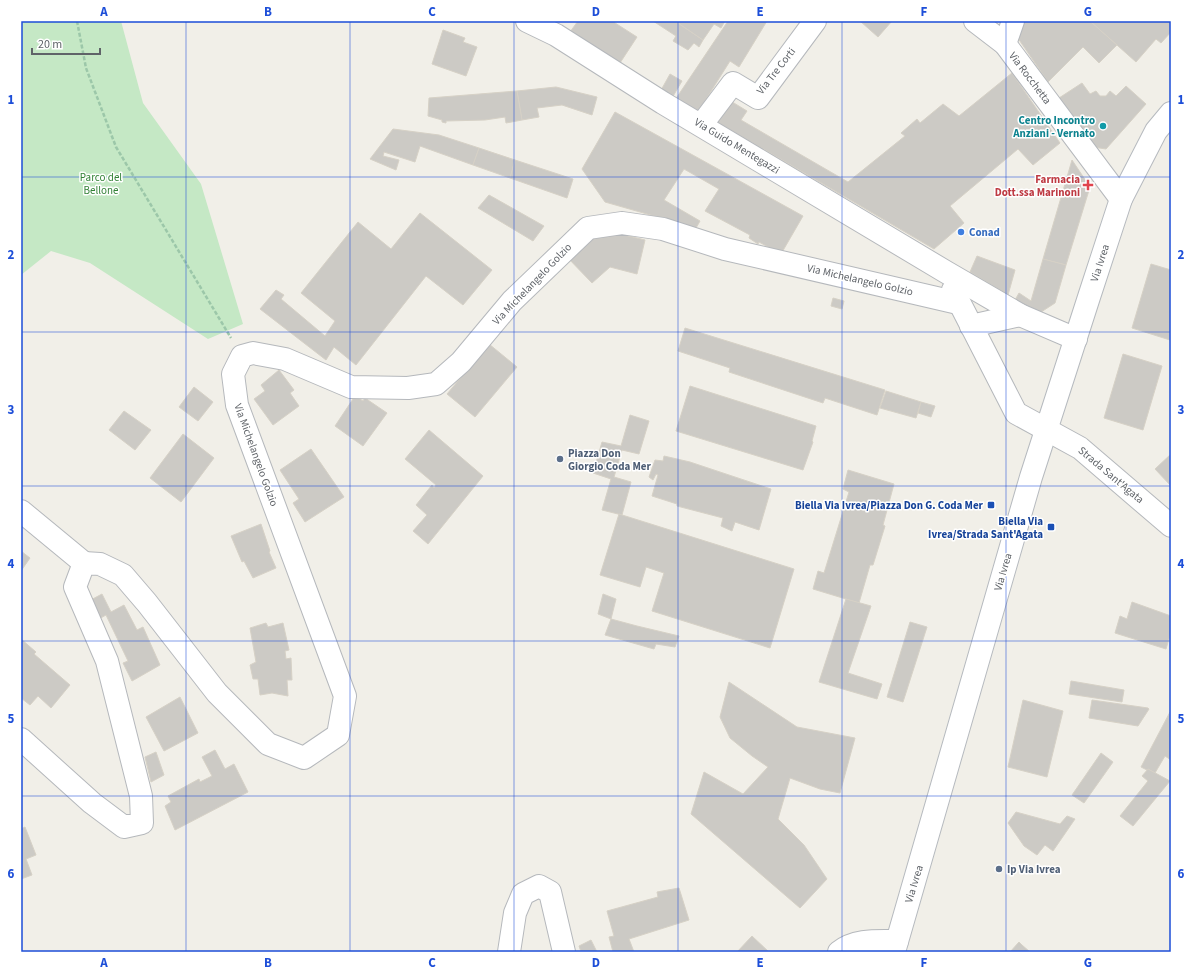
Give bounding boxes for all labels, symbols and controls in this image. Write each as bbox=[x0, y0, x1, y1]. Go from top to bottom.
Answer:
text: A bbox=[99, 3, 108, 21]
text: B bbox=[264, 3, 272, 21]
text: C bbox=[428, 3, 436, 21]
text: D bbox=[592, 3, 600, 21]
text: E bbox=[756, 3, 764, 21]
text: F bbox=[921, 3, 928, 21]
text: G bbox=[1084, 3, 1092, 21]
scale bar bbox=[32, 30, 100, 56]
text: 20 m bbox=[38, 36, 62, 53]
street label: Via Tre Corti bbox=[753, 45, 799, 97]
street label: Via Rocchetta bbox=[1005, 49, 1055, 107]
text: 1 bbox=[8, 91, 15, 109]
text: 1 bbox=[1178, 91, 1185, 109]
place label: Centro Incontro Anziani - Vernato bbox=[1012, 113, 1095, 141]
street label: Via Guido Mentegazzi bbox=[691, 115, 783, 177]
marker: Centro Incontro Anziani - Vernato bbox=[1098, 121, 1108, 131]
park label: Parco del Bellone bbox=[80, 170, 122, 198]
place label: Farmacia Dott.ssa Marinoni bbox=[995, 172, 1080, 200]
marker: Farmacia Dott.ssa Marinoni bbox=[1083, 180, 1093, 190]
place label: Conad bbox=[969, 225, 1000, 240]
marker: Conad bbox=[956, 227, 966, 237]
street label: Via Michelangelo Golzio bbox=[489, 240, 575, 328]
street label: Via Ivrea bbox=[1087, 242, 1113, 284]
text: 2 bbox=[8, 246, 15, 264]
text: 2 bbox=[1178, 246, 1185, 264]
street label: Via Michelangelo Golzio bbox=[806, 261, 915, 300]
text: 3 bbox=[8, 401, 15, 419]
text: 3 bbox=[1178, 401, 1185, 419]
street label: Via Michelangelo Golzio bbox=[230, 402, 282, 509]
street label: Strada Sant'Agata bbox=[1075, 443, 1147, 507]
place label: Piazza Don Giorgio Coda Mer bbox=[568, 446, 652, 474]
marker: Piazza Don Giorgio Coda Mer bbox=[555, 454, 565, 464]
place label: Biella Via Ivrea/Piazza Don G. Coda Mer bbox=[795, 498, 984, 513]
marker: Biella Via Ivrea/Piazza Don G. Coda Mer bbox=[986, 500, 996, 510]
place label: Biella Via Ivrea/Strada Sant'Agata bbox=[928, 514, 1043, 542]
marker: Biella Via Ivrea/Strada Sant'Agata bbox=[1046, 522, 1056, 532]
street label: Via Ivrea bbox=[990, 551, 1016, 593]
text: 4 bbox=[8, 555, 15, 573]
text: 4 bbox=[1178, 555, 1185, 573]
text: 5 bbox=[8, 710, 15, 728]
text: 5 bbox=[1178, 710, 1185, 728]
place label: Ip Via Ivrea bbox=[1007, 862, 1061, 877]
street label: Via Ivrea bbox=[901, 863, 927, 905]
marker: Ip Via Ivrea bbox=[994, 864, 1004, 874]
text: 6 bbox=[8, 865, 15, 883]
text: 6 bbox=[1178, 865, 1185, 883]
text: A bbox=[99, 954, 108, 972]
text: B bbox=[264, 954, 272, 972]
text: C bbox=[428, 954, 436, 972]
text: D bbox=[592, 954, 600, 972]
text: E bbox=[756, 954, 764, 972]
text: F bbox=[921, 954, 928, 972]
text: G bbox=[1084, 954, 1092, 972]

